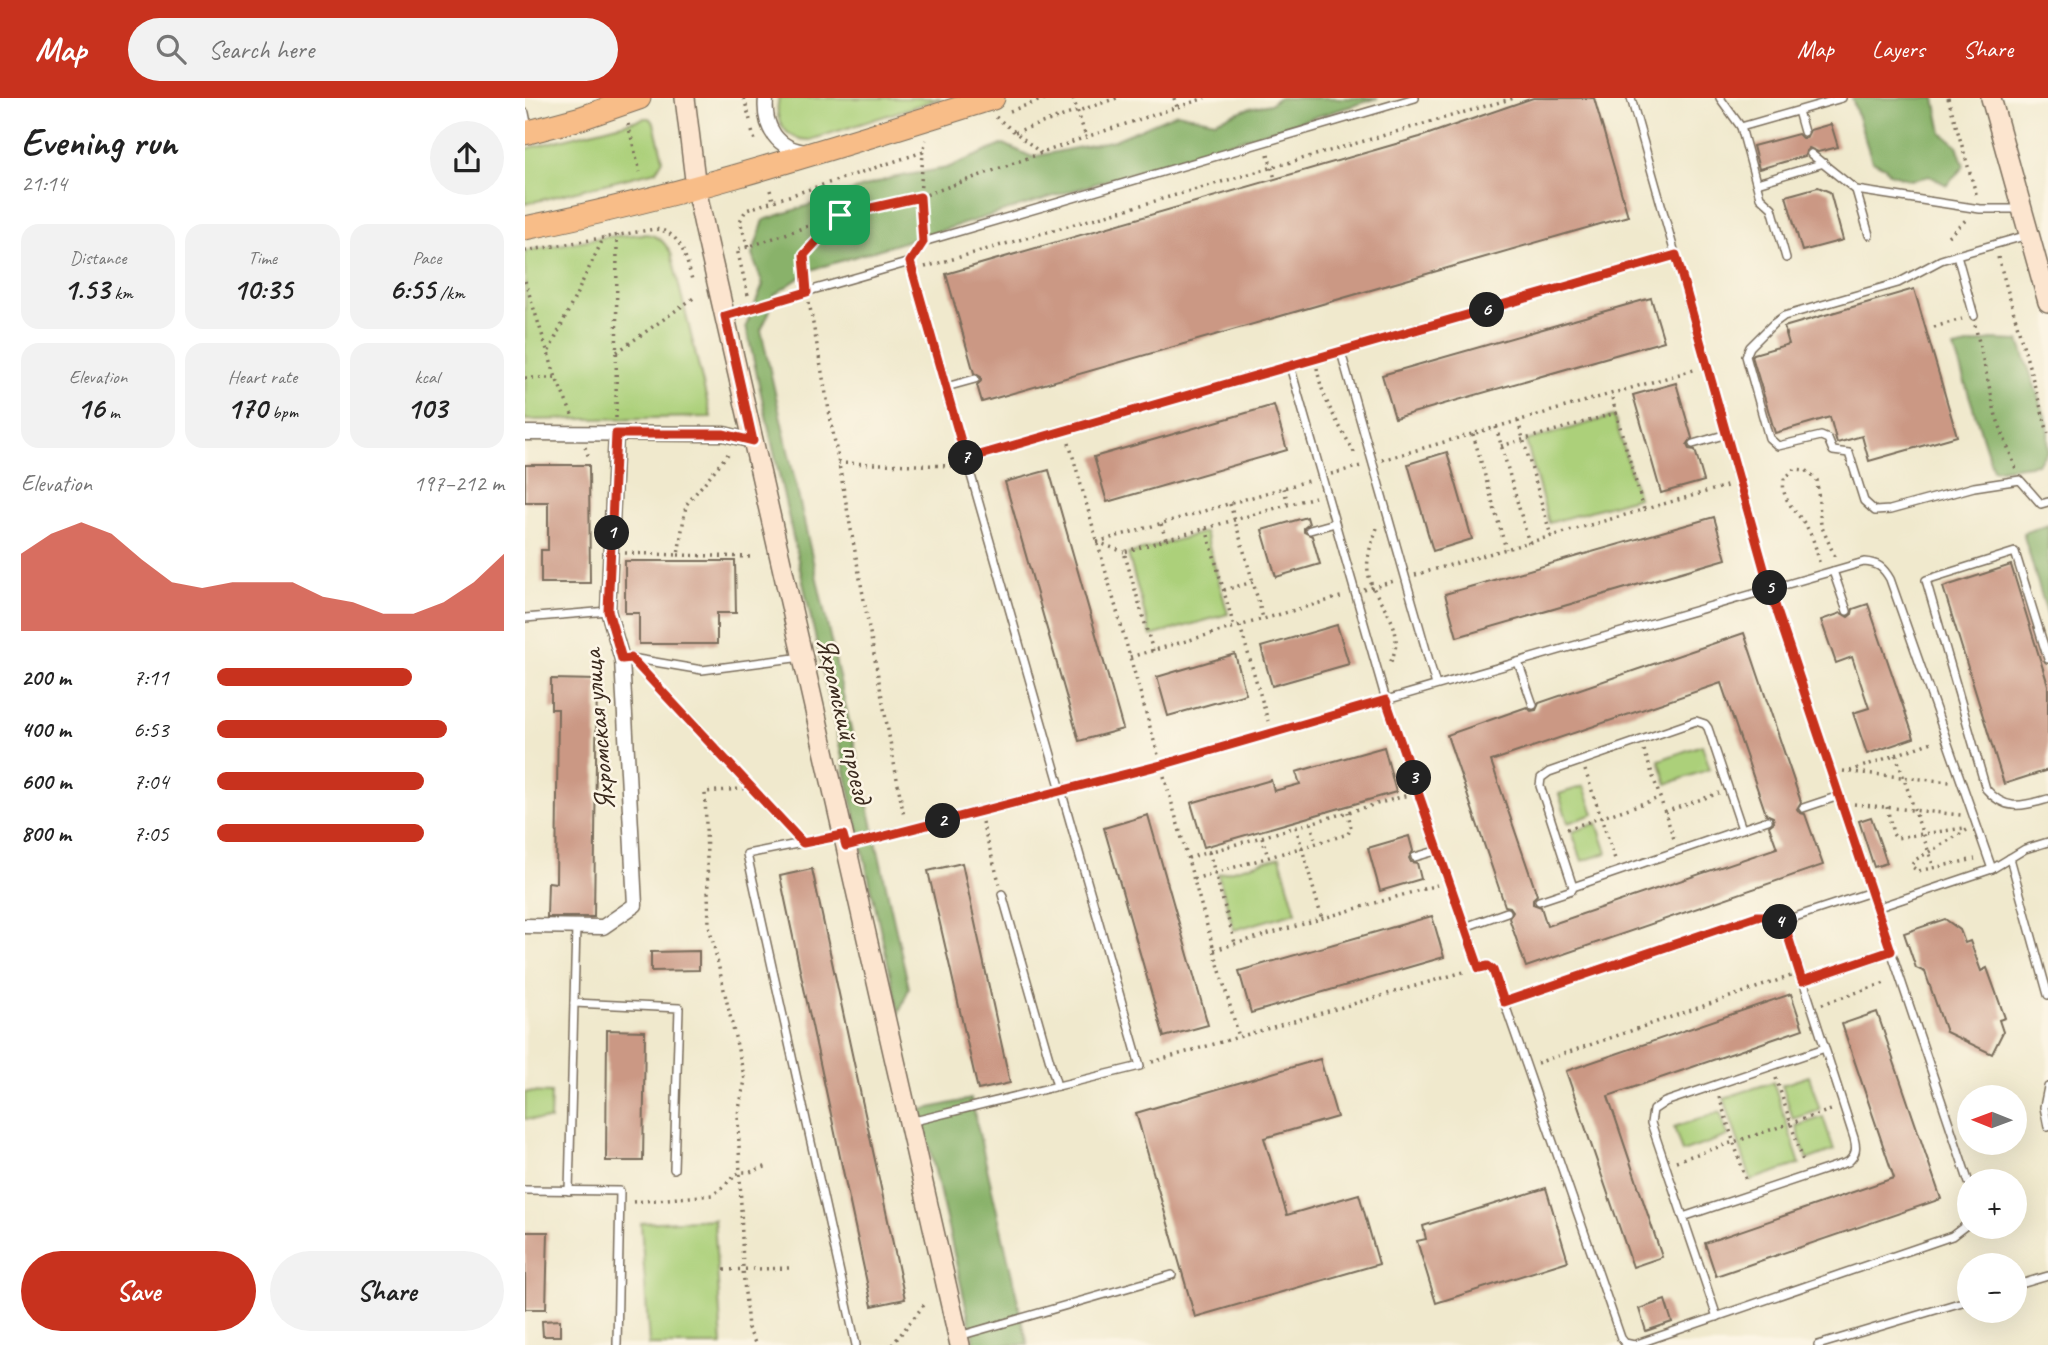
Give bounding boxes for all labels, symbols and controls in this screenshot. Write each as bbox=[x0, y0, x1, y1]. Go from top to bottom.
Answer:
search box bbox=[128, 18, 618, 81]
text: Map bbox=[35, 28, 86, 70]
icon: search bbox=[152, 30, 190, 68]
text: Search here bbox=[208, 33, 314, 66]
text: Map bbox=[1797, 34, 1834, 64]
text: Layers bbox=[1872, 34, 1925, 64]
text: Share bbox=[1963, 34, 2013, 64]
text: Evening run bbox=[21, 119, 177, 166]
button: share bbox=[430, 121, 504, 195]
text: 21:14 bbox=[21, 169, 67, 198]
pin bbox=[810, 185, 870, 245]
icon: arrive bbox=[821, 196, 859, 234]
text: Distance bbox=[70, 246, 127, 270]
text: Time bbox=[248, 246, 277, 270]
text: Pace bbox=[412, 246, 441, 270]
text: 1.53 bbox=[64, 270, 110, 308]
text: 10:35 bbox=[233, 270, 292, 308]
text: 6:55 bbox=[389, 270, 435, 308]
text: km bbox=[110, 281, 133, 305]
text: /km bbox=[435, 281, 465, 305]
pin: 6 bbox=[1469, 292, 1504, 328]
text: 6 bbox=[1482, 297, 1491, 321]
text: Elevation bbox=[69, 365, 127, 389]
text: Heart rate bbox=[228, 365, 297, 389]
text: kcal bbox=[414, 365, 439, 389]
text: 16 bbox=[77, 389, 104, 427]
text: 170 bbox=[227, 389, 267, 427]
text: 103 bbox=[407, 389, 447, 427]
text: m bbox=[104, 400, 120, 424]
text: bpm bbox=[267, 400, 298, 424]
pin: 7 bbox=[949, 440, 983, 476]
text: 7 bbox=[961, 445, 970, 469]
text: Elevation bbox=[21, 469, 92, 498]
text: 197–212 m bbox=[413, 469, 504, 498]
pin: 1 bbox=[595, 516, 629, 550]
text: 1 bbox=[607, 520, 616, 544]
pin: 5 bbox=[1753, 570, 1787, 606]
text: 5 bbox=[1765, 575, 1774, 599]
street label: Яхромский проезд bbox=[809, 634, 882, 809]
street label: Яхромская улица bbox=[573, 645, 622, 812]
text: 200 m bbox=[21, 663, 71, 692]
text: 7:11 bbox=[133, 663, 169, 692]
text: 400 m bbox=[21, 715, 71, 744]
text: 6:53 bbox=[133, 715, 169, 744]
pin: 3 bbox=[1397, 760, 1431, 796]
text: 3 bbox=[1409, 765, 1418, 789]
text: 600 m bbox=[21, 767, 71, 796]
text: 7:04 bbox=[133, 767, 169, 796]
pin: 2 bbox=[925, 804, 961, 838]
text: 2 bbox=[938, 808, 947, 832]
text: 800 m bbox=[21, 819, 71, 848]
text: 7:05 bbox=[133, 819, 169, 848]
pin: 4 bbox=[1763, 904, 1797, 940]
text: 4 bbox=[1775, 909, 1784, 933]
north arrow bbox=[1957, 1085, 2027, 1155]
map controls bbox=[1957, 1085, 2027, 1323]
button: + bbox=[1957, 1169, 2027, 1239]
button: Save bbox=[21, 1251, 256, 1331]
button: Share bbox=[270, 1251, 504, 1331]
button: − bbox=[1957, 1253, 2027, 1323]

